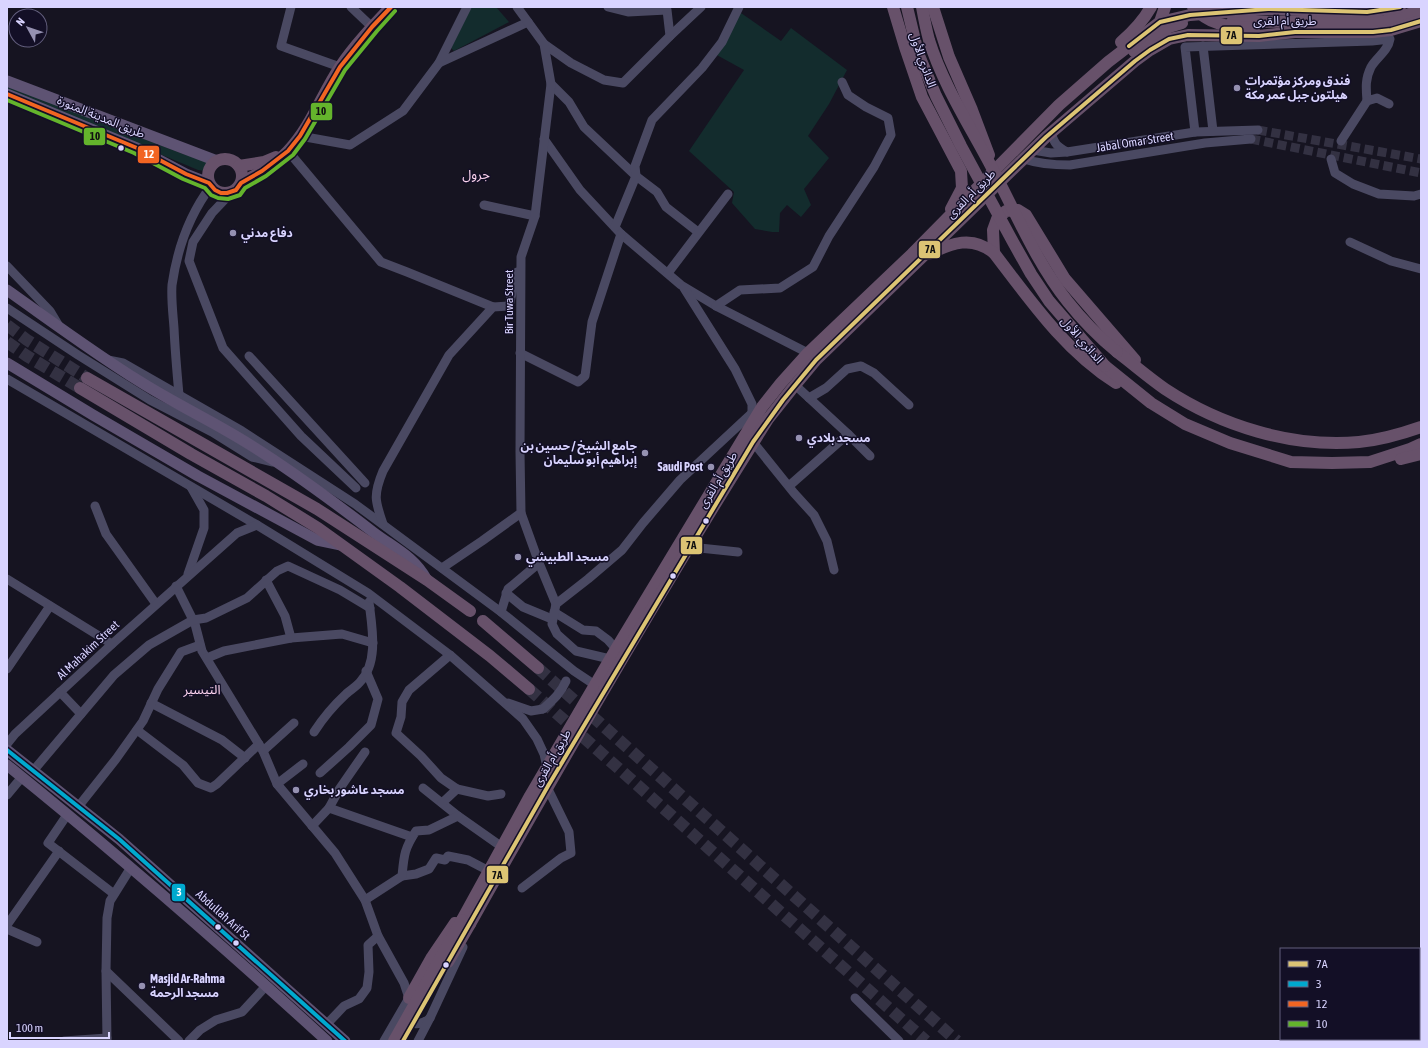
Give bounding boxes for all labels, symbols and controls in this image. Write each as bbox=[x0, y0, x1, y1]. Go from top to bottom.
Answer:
north arrow bbox=[8, 8, 48, 48]
street label: طريق أم القرى bbox=[1253, 13, 1317, 30]
text: N bbox=[14, 15, 27, 28]
line badge: 7A bbox=[1220, 26, 1243, 45]
text: 7A bbox=[1226, 29, 1237, 41]
street label: الدائري الأول bbox=[904, 31, 939, 91]
place label: فندق ومركز مؤتمرات هيلتون جبل عمر مكة bbox=[1245, 74, 1350, 102]
marker: فندق ومركز مؤتمرات هيلتون جبل عمر مكة bbox=[1232, 83, 1242, 93]
street label: طريق المدينة المنورة bbox=[55, 93, 147, 142]
line badge: 10 bbox=[310, 102, 333, 121]
text: 10 bbox=[316, 105, 326, 117]
line badge: 10 bbox=[83, 127, 106, 146]
street label: Jabal Omar Street bbox=[1095, 129, 1175, 155]
text: 10 bbox=[90, 130, 100, 142]
unlabelled marker bbox=[116, 143, 126, 153]
line badge: 12 bbox=[137, 145, 160, 164]
text: 12 bbox=[144, 148, 154, 160]
street label: طريق أم القرى bbox=[943, 166, 1000, 223]
district label: جرول bbox=[462, 167, 490, 183]
place label: دفاع مدني bbox=[241, 226, 293, 243]
marker: دفاع مدني bbox=[228, 228, 238, 238]
line badge: 7A bbox=[918, 240, 941, 259]
text: 7A bbox=[925, 243, 936, 255]
street label: Bir Tuwa Street bbox=[502, 269, 516, 334]
street label: الدائري الأول bbox=[1056, 314, 1106, 368]
place label: مسجد بلادي bbox=[807, 431, 871, 448]
marker: مسجد بلادي bbox=[794, 433, 804, 443]
place label: جامع الشيخ / حسين بن إبراهيم أبو سليمان bbox=[521, 439, 637, 469]
marker: جامع الشيخ / حسين بن إبراهيم أبو سليمان bbox=[640, 448, 650, 458]
street label: طريق أم القرى bbox=[695, 449, 742, 512]
place label: Saudi Post bbox=[657, 460, 704, 474]
marker: Saudi Post bbox=[706, 462, 716, 472]
unlabelled marker bbox=[701, 516, 711, 526]
line badge: 7A bbox=[680, 536, 703, 555]
text: 7A bbox=[686, 539, 697, 551]
place label: مسجد الطبيشي bbox=[526, 550, 609, 567]
marker: مسجد الطبيشي bbox=[513, 552, 523, 562]
unlabelled marker bbox=[668, 571, 678, 581]
street label: Al Mahakim Street bbox=[54, 617, 122, 682]
district label: التيسير bbox=[182, 682, 221, 697]
street label: طريق أم القرى bbox=[530, 727, 576, 790]
place label: مسجد عاشور بخاري bbox=[304, 783, 405, 800]
marker: مسجد عاشور بخاري bbox=[291, 785, 301, 795]
line badge: 7A bbox=[486, 865, 509, 884]
text: 7A bbox=[492, 869, 503, 881]
line badge: 3 bbox=[171, 883, 186, 902]
text: 3 bbox=[176, 886, 182, 898]
street label: Abdullah Arif St bbox=[193, 887, 253, 943]
unlabelled marker bbox=[213, 922, 223, 932]
unlabelled marker bbox=[231, 938, 241, 948]
legend bbox=[1280, 948, 1420, 1040]
text: 7A bbox=[1316, 957, 1328, 971]
unlabelled marker bbox=[441, 960, 451, 970]
place label: Masjid Ar-Rahma مسجد الرحمة bbox=[150, 972, 225, 1000]
text: 3 bbox=[1316, 977, 1322, 991]
marker: Masjid Ar-Rahma مسجد الرحمة bbox=[137, 981, 147, 991]
text: 12 bbox=[1316, 997, 1327, 1011]
scale bar bbox=[10, 1014, 109, 1040]
text: 10 bbox=[1316, 1017, 1328, 1031]
text: 100 m bbox=[16, 1021, 43, 1035]

